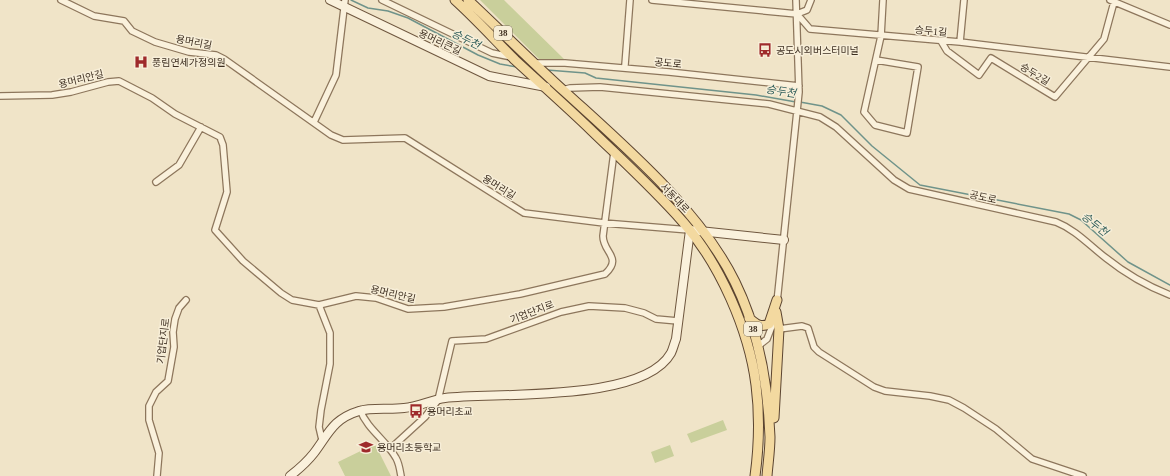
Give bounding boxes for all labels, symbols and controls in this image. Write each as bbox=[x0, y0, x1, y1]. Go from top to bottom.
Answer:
street label: 승두1길 bbox=[914, 24, 948, 38]
road number: 38 bbox=[494, 26, 512, 40]
street label: 용머리큰길 bbox=[417, 27, 463, 57]
water label: 승두천 bbox=[450, 27, 484, 52]
street label: 용머리길 bbox=[175, 33, 213, 51]
bus stop icon: 공도시외버스터미널 bbox=[757, 42, 773, 58]
place label: 공도시외버스터미널 bbox=[776, 45, 859, 56]
hospital icon: 풍림연세가정의원 bbox=[133, 54, 149, 70]
street label: 공도로 bbox=[654, 56, 682, 70]
place label: 풍림연세가정의원 bbox=[152, 57, 226, 68]
street label: 승두2길 bbox=[1018, 61, 1052, 87]
street label: 용머리안길 bbox=[57, 68, 105, 90]
water label: 승두천 bbox=[765, 83, 799, 100]
street label: 용머리길 bbox=[480, 173, 518, 201]
street label: 서동대로 bbox=[658, 181, 692, 215]
street label: 공도로 bbox=[968, 189, 998, 205]
water label: 승두천 bbox=[1079, 210, 1112, 239]
street label: 용머리안길 bbox=[369, 283, 417, 305]
street label: 기업단지로 bbox=[509, 299, 555, 325]
street label: 기업단지로 bbox=[155, 318, 171, 364]
road number: 38 bbox=[744, 322, 762, 336]
bus stop icon: 용머리초교 bbox=[408, 403, 424, 419]
place label: 용머리초교 bbox=[427, 406, 473, 417]
school or university icon: 용머리초등학교 bbox=[358, 439, 374, 455]
place label: 용머리초등학교 bbox=[377, 442, 441, 453]

